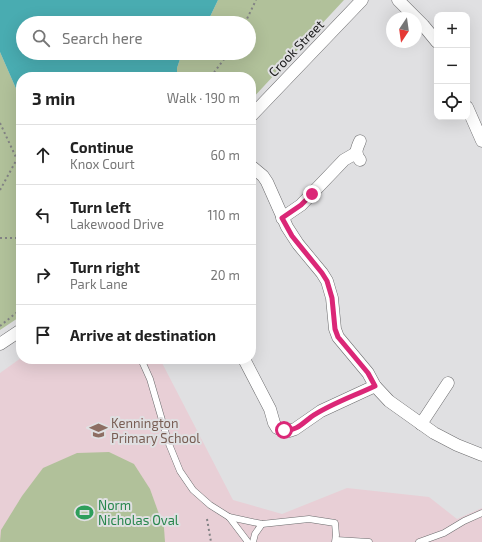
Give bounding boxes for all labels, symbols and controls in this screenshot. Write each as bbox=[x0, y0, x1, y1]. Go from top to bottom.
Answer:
north arrow bbox=[386, 12, 422, 48]
map controls bbox=[434, 12, 470, 120]
button: + bbox=[434, 12, 470, 48]
search box bbox=[16, 16, 256, 60]
street label: Crook Street bbox=[265, 16, 327, 80]
icon: search bbox=[30, 27, 52, 49]
text: Search here bbox=[62, 29, 143, 47]
button: − bbox=[434, 48, 470, 84]
button: locate bbox=[434, 84, 470, 120]
text: 3 min bbox=[32, 88, 75, 108]
text: Walk · 190 m bbox=[167, 90, 240, 106]
text: Continue bbox=[70, 138, 133, 156]
icon: ahead bbox=[32, 144, 54, 166]
text: 60 m bbox=[210, 147, 240, 163]
text: Knox Court bbox=[70, 156, 135, 172]
route end bbox=[303, 185, 321, 203]
text: Turn left bbox=[70, 198, 131, 216]
icon: left bbox=[32, 204, 54, 226]
text: 110 m bbox=[208, 207, 240, 223]
text: Lakewood Drive bbox=[70, 216, 164, 232]
text: Turn right bbox=[70, 258, 140, 276]
icon: right bbox=[32, 264, 54, 286]
text: 20 m bbox=[211, 267, 240, 283]
text: Park Lane bbox=[70, 276, 128, 292]
icon: arrive bbox=[32, 324, 54, 346]
text: Arrive at destination bbox=[70, 326, 216, 344]
place label: Kennington Primary School bbox=[111, 415, 200, 446]
school or university icon: Kennington Primary School bbox=[88, 420, 108, 440]
route start bbox=[275, 421, 293, 439]
place label: Norm Nicholas Oval bbox=[98, 497, 179, 528]
sports icon: Norm Nicholas Oval bbox=[75, 502, 95, 522]

